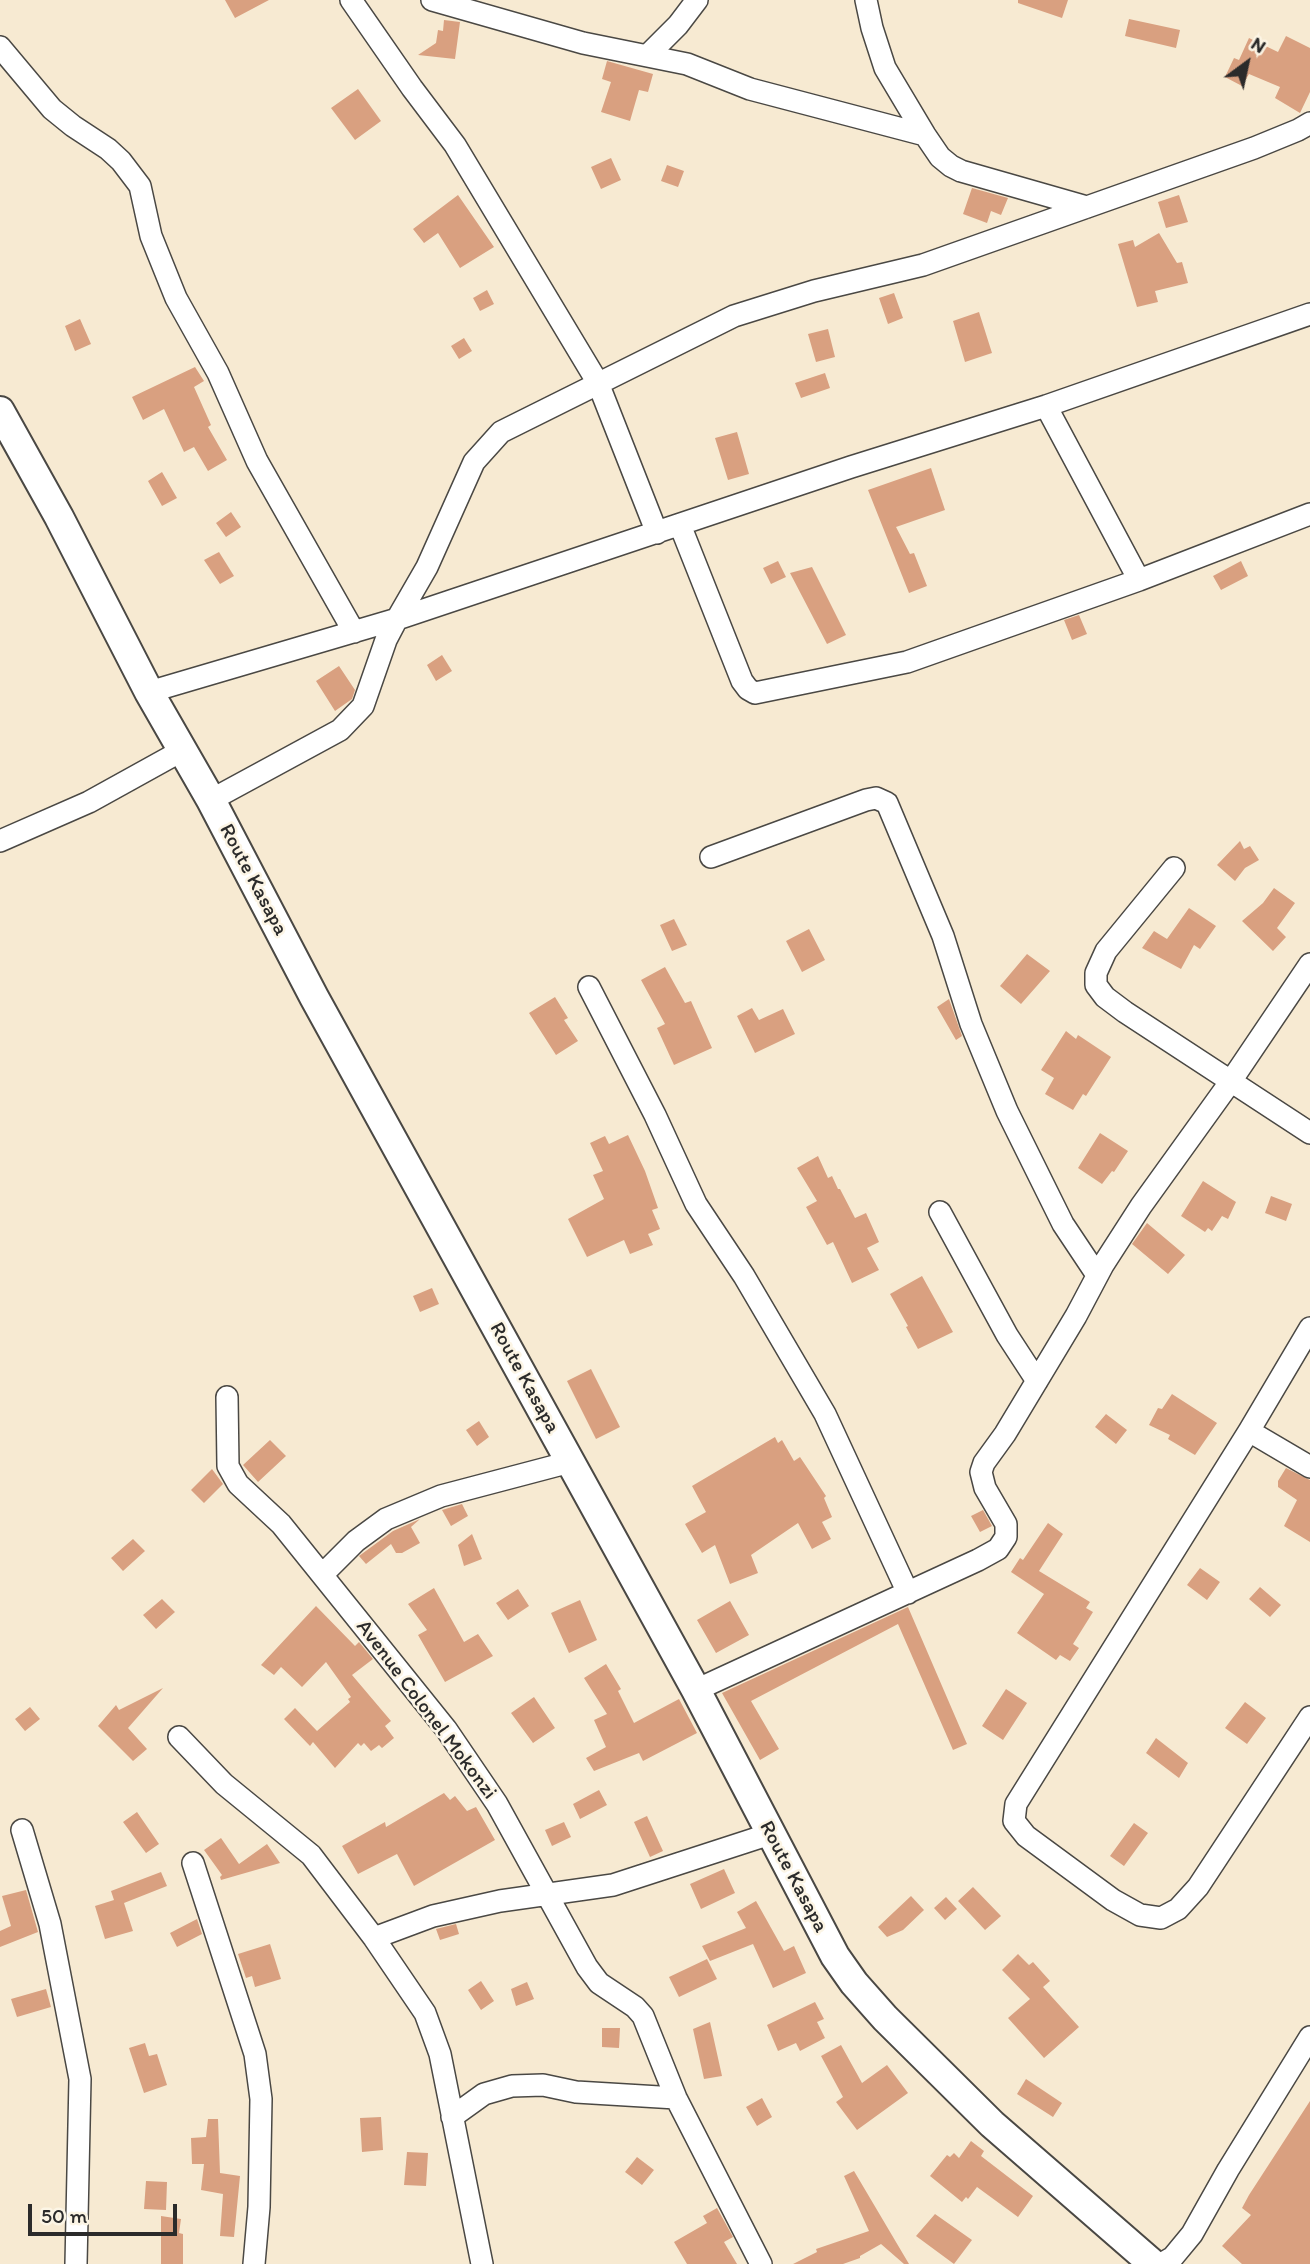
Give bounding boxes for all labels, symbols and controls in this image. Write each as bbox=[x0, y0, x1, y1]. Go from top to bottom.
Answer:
north arrow bbox=[1212, 28, 1282, 98]
text: N bbox=[1247, 32, 1270, 58]
street label: Route Kasapa bbox=[213, 820, 293, 940]
street label: Route Kasapa bbox=[483, 1318, 565, 1438]
street label: Avenue Colonel Mokonzi bbox=[350, 1615, 502, 1805]
street label: Route Kasapa bbox=[753, 1817, 833, 1937]
scale bar bbox=[32, 2190, 180, 2234]
text: 50 m bbox=[41, 2203, 87, 2228]

